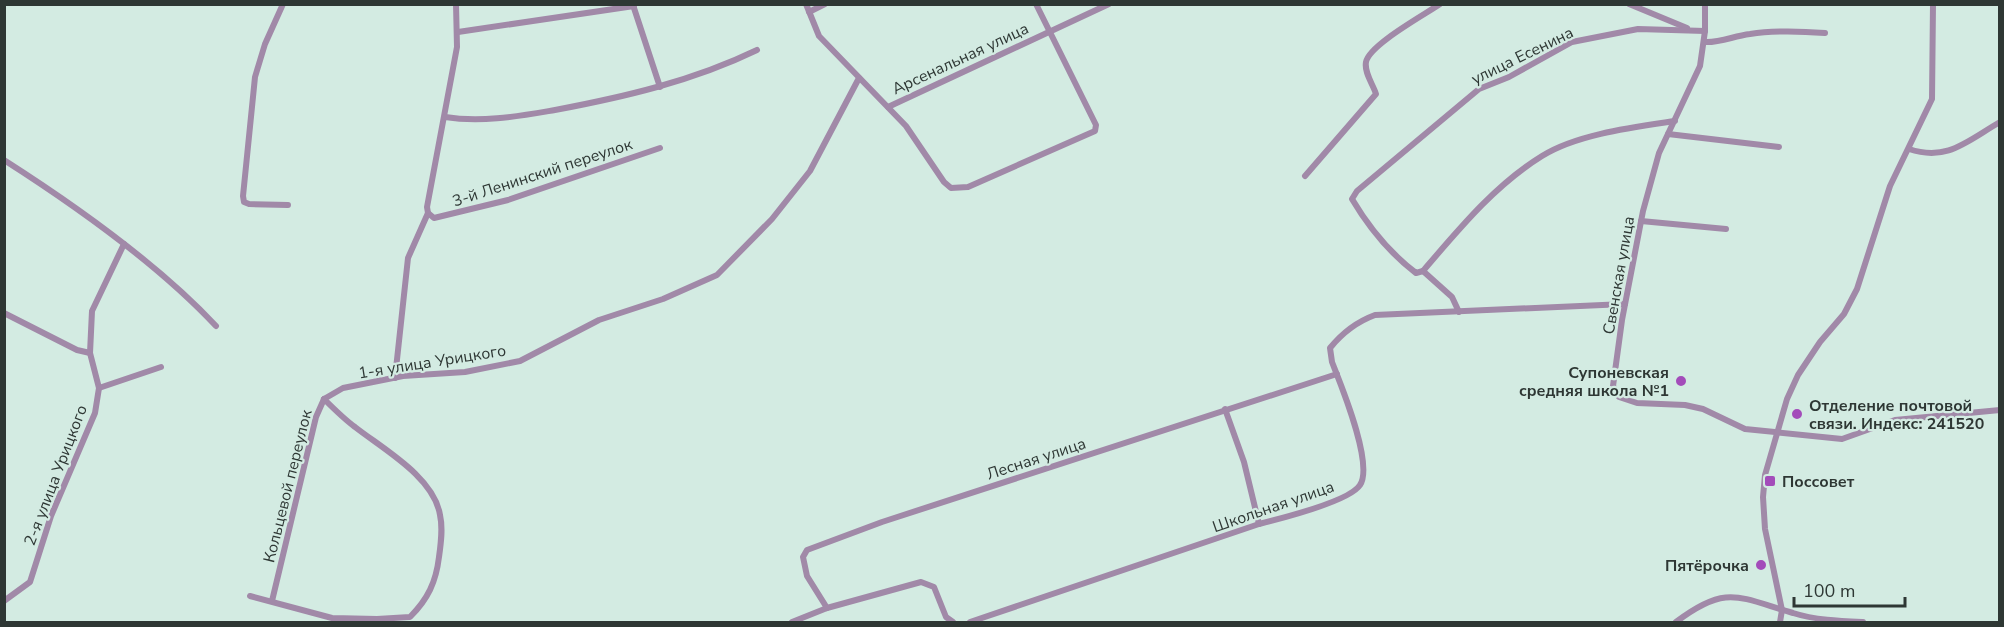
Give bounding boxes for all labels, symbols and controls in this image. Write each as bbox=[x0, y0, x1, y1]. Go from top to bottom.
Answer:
street label: Арсенальная улица bbox=[888, 18, 1032, 100]
street label: улица Есенина bbox=[1468, 22, 1577, 90]
street label: 3-й Ленинский переулок bbox=[450, 133, 636, 212]
street label: Свенская улица bbox=[1598, 214, 1640, 336]
street label: 1-я улица Урицкого bbox=[357, 339, 508, 385]
place label: Супоневская средняя школа №1 bbox=[1519, 362, 1669, 402]
marker: Супоневская средняя школа №1 bbox=[1674, 374, 1688, 388]
place label: Отделение почтовой связи. Индекс: 241520 bbox=[1809, 395, 1984, 435]
street label: 2-я улица Урицкого bbox=[19, 402, 93, 549]
street label: Кольцевой переулок bbox=[258, 407, 318, 565]
marker: Отделение почтовой связи. Индекс: 241520 bbox=[1790, 407, 1804, 421]
street label: Лесная улица bbox=[984, 433, 1089, 485]
place label: Поссовет bbox=[1782, 471, 1855, 493]
marker: Поссовет bbox=[1763, 474, 1777, 488]
street label: Школьная улица bbox=[1210, 476, 1337, 538]
place label: Пятёрочка bbox=[1665, 555, 1749, 577]
marker: Пятёрочка bbox=[1754, 558, 1768, 572]
scale bar bbox=[1794, 570, 1905, 608]
text: 100 m bbox=[1803, 579, 1855, 603]

